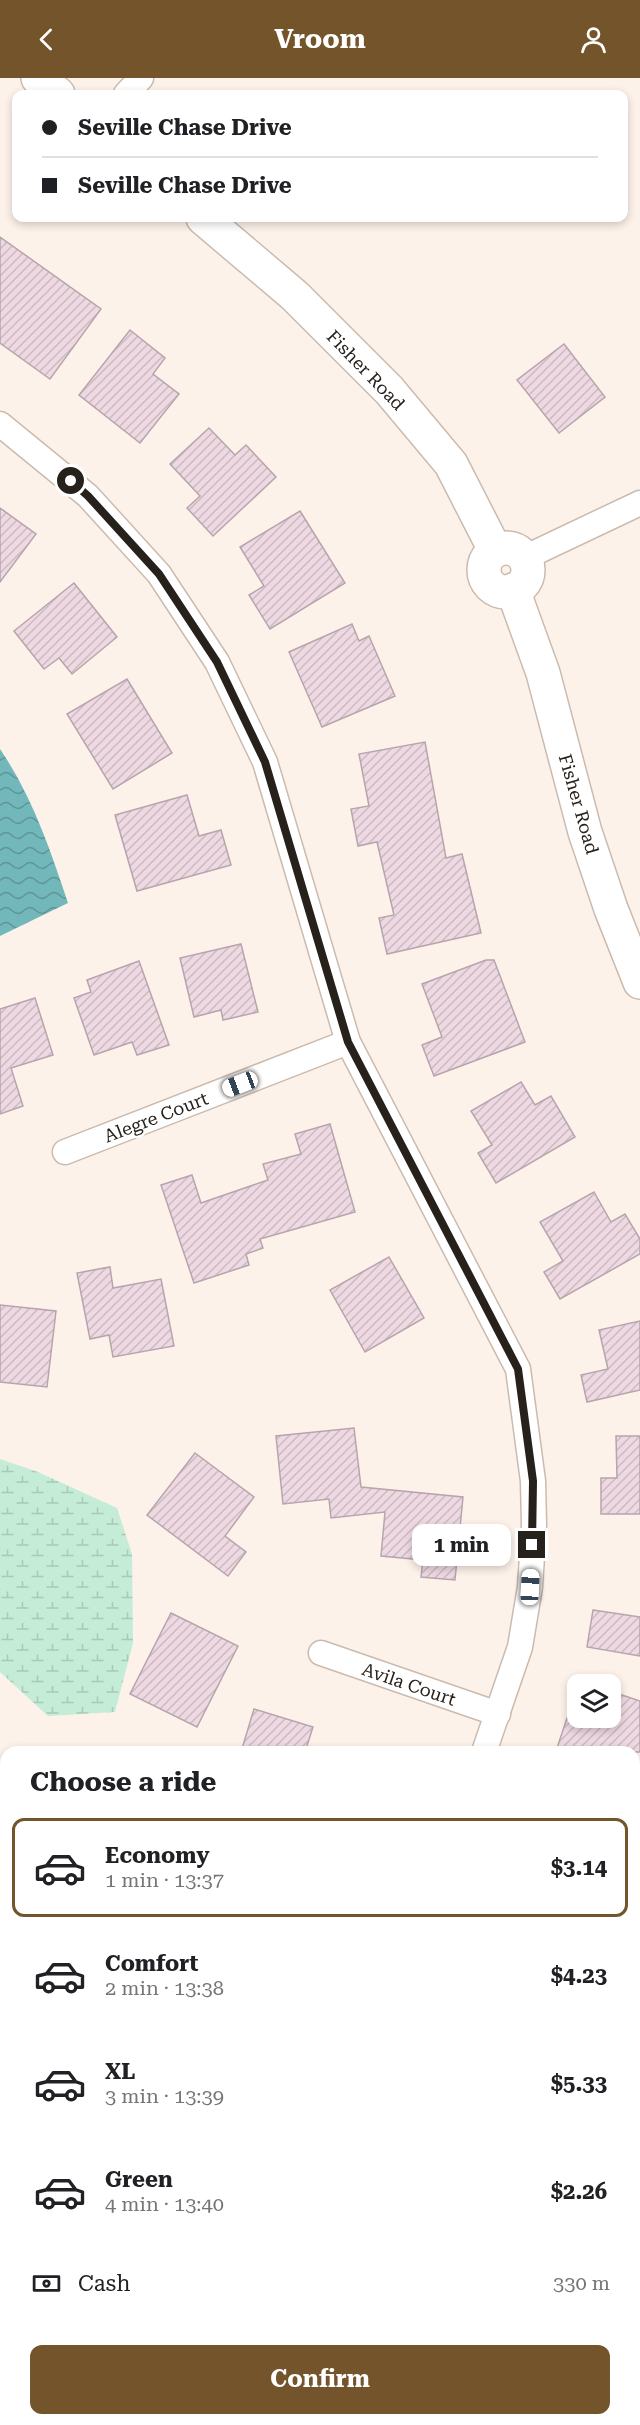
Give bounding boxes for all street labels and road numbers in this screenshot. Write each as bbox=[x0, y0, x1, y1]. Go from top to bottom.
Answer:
street label: Fisher Road bbox=[323, 326, 410, 415]
street label: Fisher Road bbox=[555, 752, 603, 857]
street label: Alegre Court bbox=[101, 1087, 211, 1146]
street label: Avila Court bbox=[359, 1658, 459, 1710]

